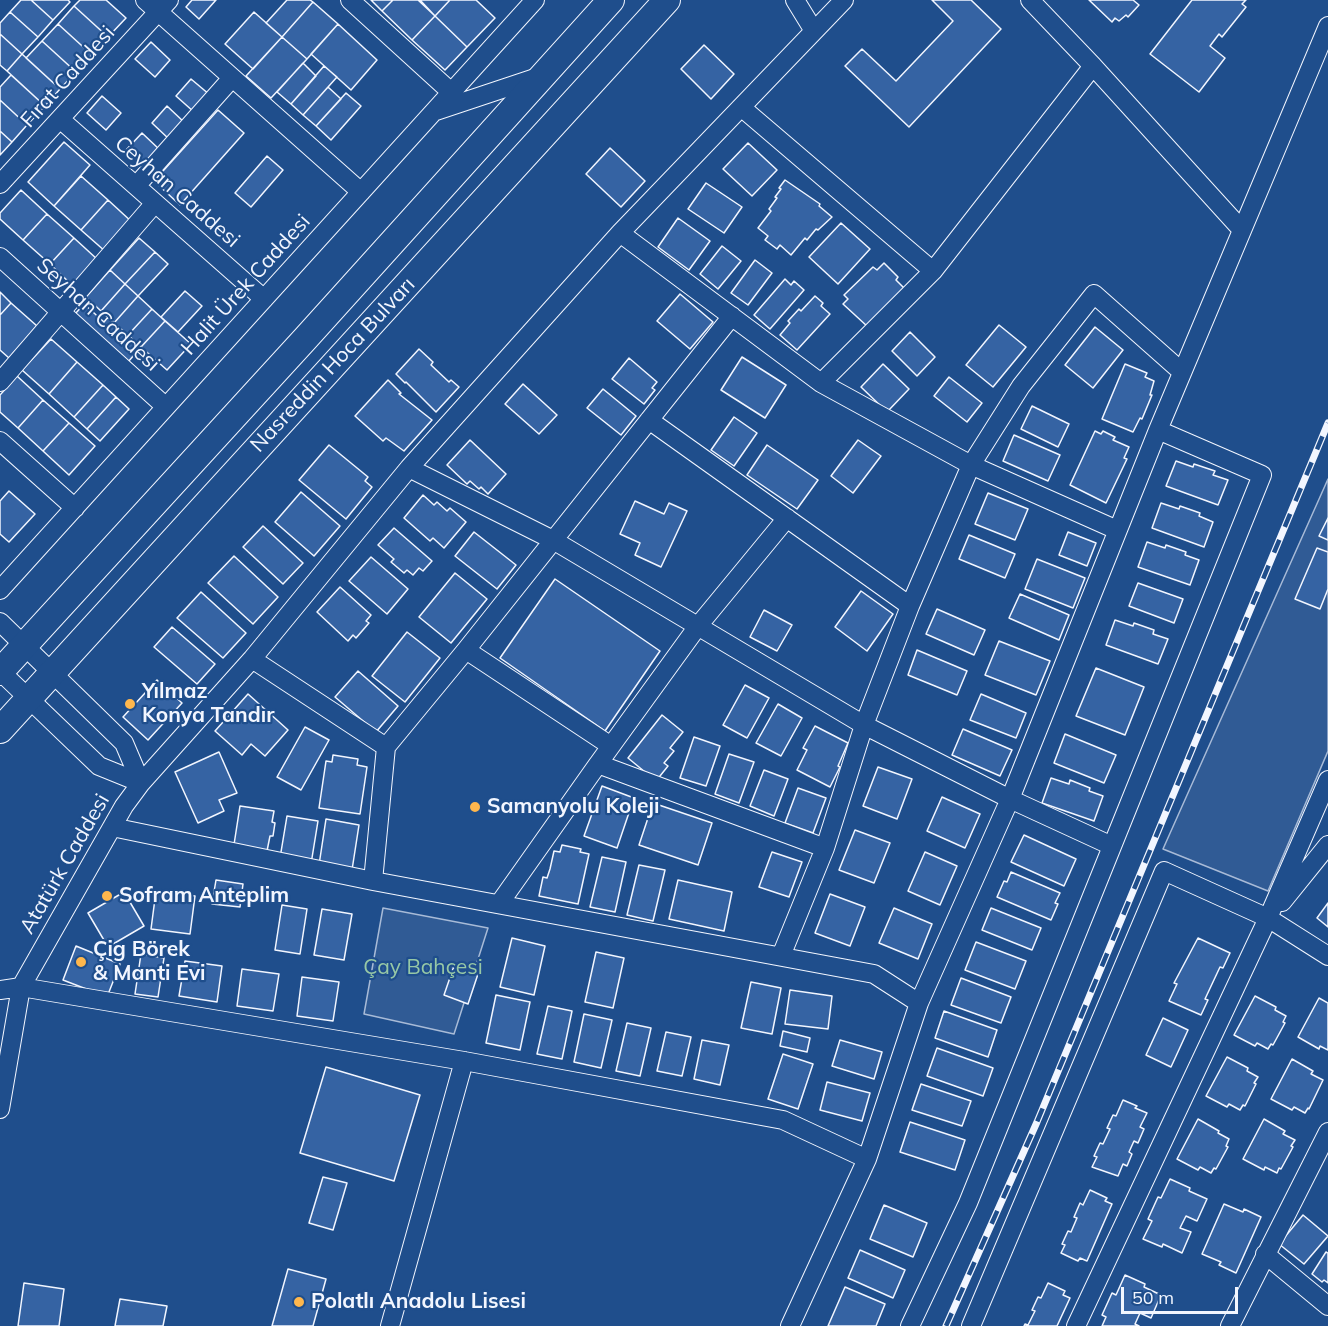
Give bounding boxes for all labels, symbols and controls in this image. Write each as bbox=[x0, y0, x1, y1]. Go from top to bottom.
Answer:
street label: Fırat Caddesi bbox=[16, 21, 120, 133]
street label: Ceyhan Caddesi bbox=[109, 131, 245, 253]
street label: Halit Ürek Caddesi bbox=[176, 209, 316, 361]
street label: Seyhan Caddesi bbox=[31, 253, 165, 377]
street label: Nasreddin Hoca Bulvarı bbox=[245, 272, 421, 458]
place label: Yılmaz Konya Tandır bbox=[142, 679, 274, 729]
marker: Yılmaz Konya Tandır bbox=[123, 697, 137, 711]
street label: Atatürk Caddesi bbox=[15, 790, 115, 938]
place label: Samanyolu Koleji bbox=[487, 794, 659, 820]
marker: Samanyolu Koleji bbox=[468, 800, 482, 814]
place label: Sofram Anteplim bbox=[119, 883, 289, 909]
marker: Sofram Anteplim bbox=[100, 889, 114, 903]
place label: Çig Börek & Manti Evi bbox=[93, 937, 206, 987]
marker: Çig Börek & Manti Evi bbox=[74, 955, 88, 969]
park label: Çay Bahçesi bbox=[363, 955, 483, 981]
scale bar bbox=[1124, 1275, 1241, 1313]
text: 50 m bbox=[1132, 1286, 1174, 1309]
place label: Polatlı Anadolu Lisesi bbox=[311, 1289, 526, 1315]
marker: Polatlı Anadolu Lisesi bbox=[292, 1295, 306, 1309]

